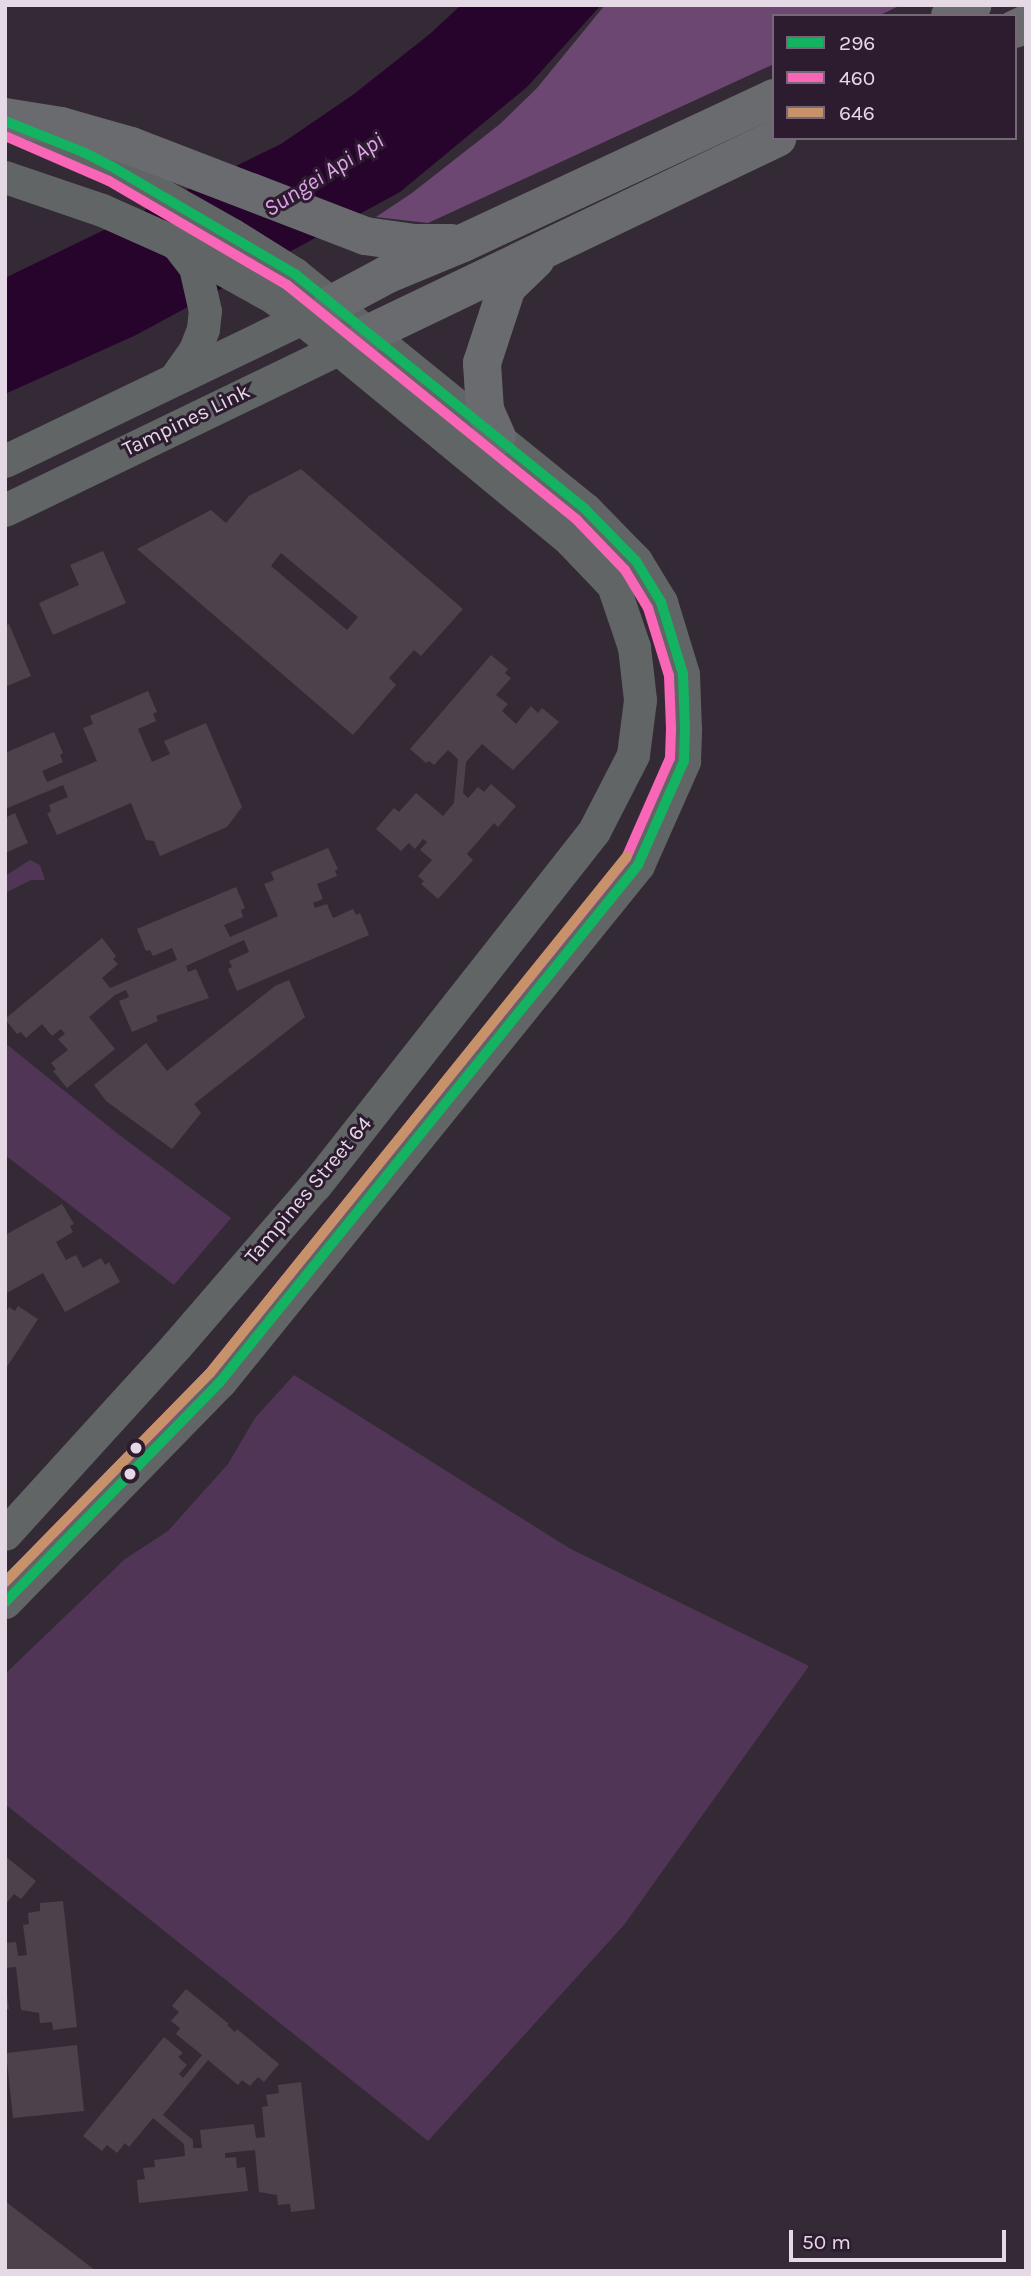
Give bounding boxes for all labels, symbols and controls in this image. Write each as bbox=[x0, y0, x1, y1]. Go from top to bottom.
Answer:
legend bbox=[772, 14, 1017, 140]
text: 296 bbox=[839, 31, 875, 55]
text: 460 bbox=[839, 66, 875, 90]
text: 646 bbox=[839, 101, 875, 125]
water label: Sungei Api Api bbox=[259, 127, 389, 223]
street label: Tampines Link bbox=[118, 378, 254, 462]
street label: Tampines Street 64 bbox=[239, 1111, 377, 1269]
unlabelled marker bbox=[129, 1441, 143, 1455]
unlabelled marker bbox=[123, 1467, 137, 1481]
scale bar bbox=[793, 2216, 1010, 2260]
text: 50 m bbox=[802, 2230, 851, 2254]

